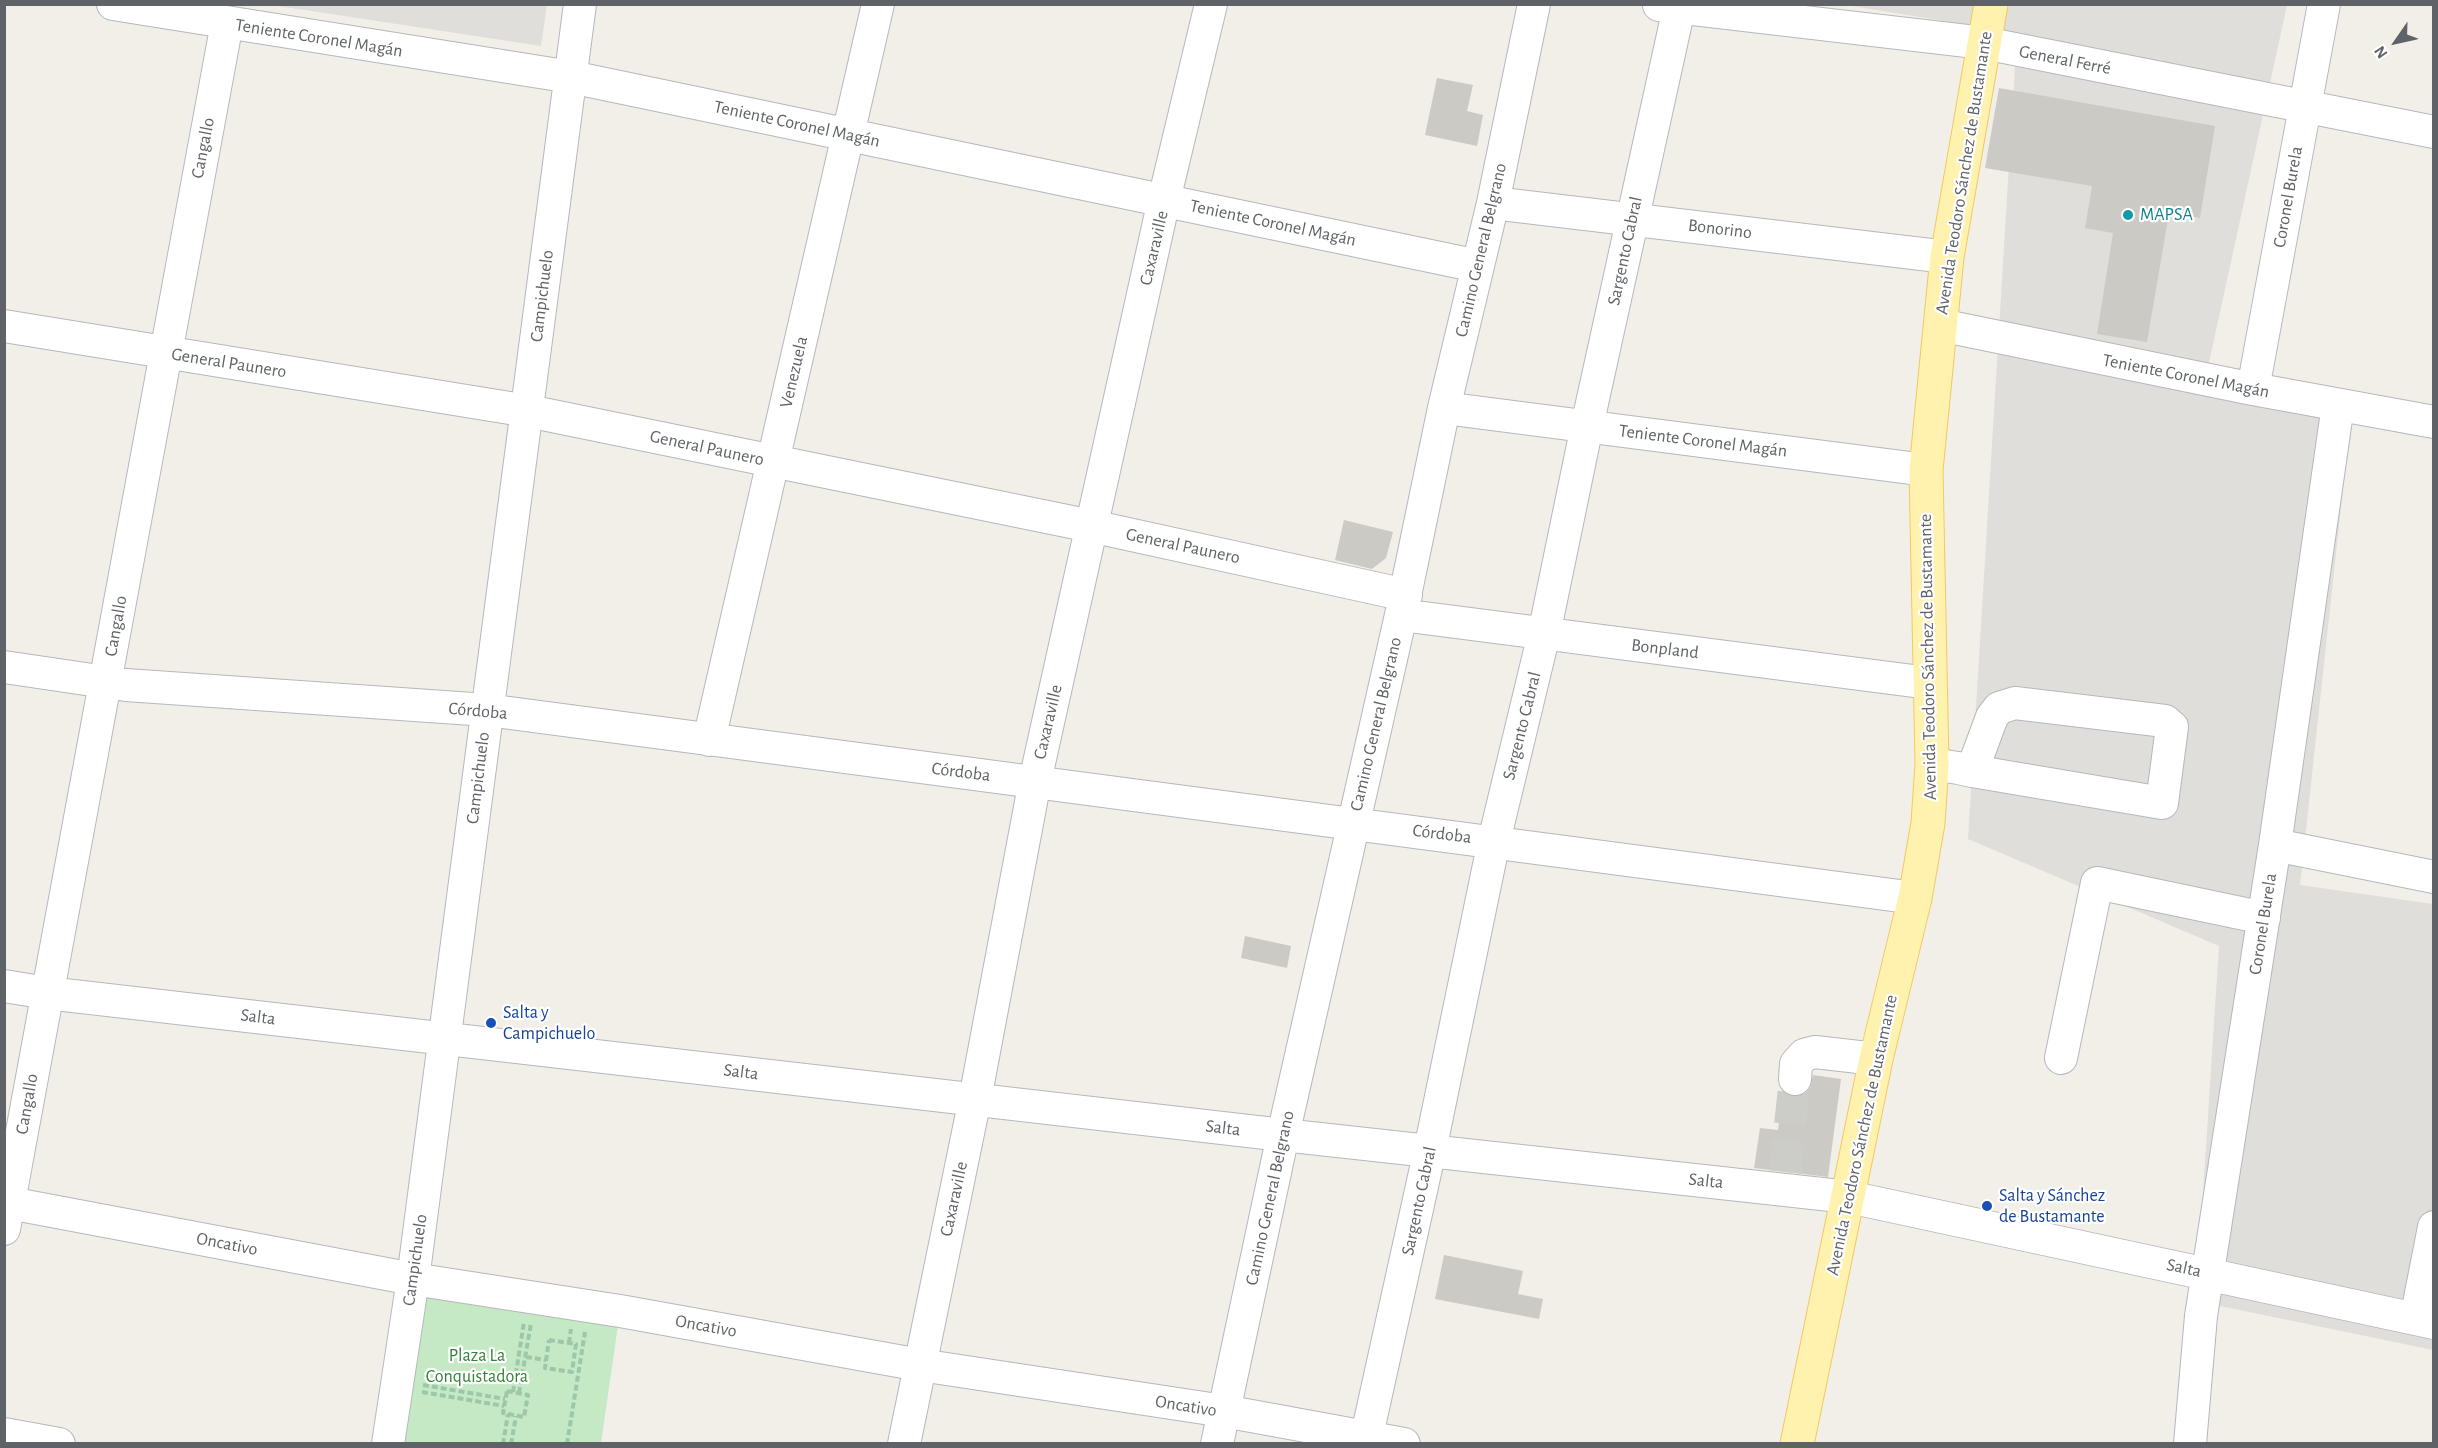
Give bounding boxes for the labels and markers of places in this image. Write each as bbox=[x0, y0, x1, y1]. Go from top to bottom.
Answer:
place label: MAPSA bbox=[2140, 204, 2193, 226]
marker: MAPSA bbox=[2121, 208, 2135, 222]
place label: Salta y Campichuelo bbox=[503, 1002, 595, 1044]
marker: Salta y Campichuelo bbox=[484, 1016, 498, 1030]
place label: Salta y Sánchez de Bustamante bbox=[1999, 1185, 2105, 1228]
marker: Salta y Sánchez de Bustamante bbox=[1980, 1199, 1994, 1213]

